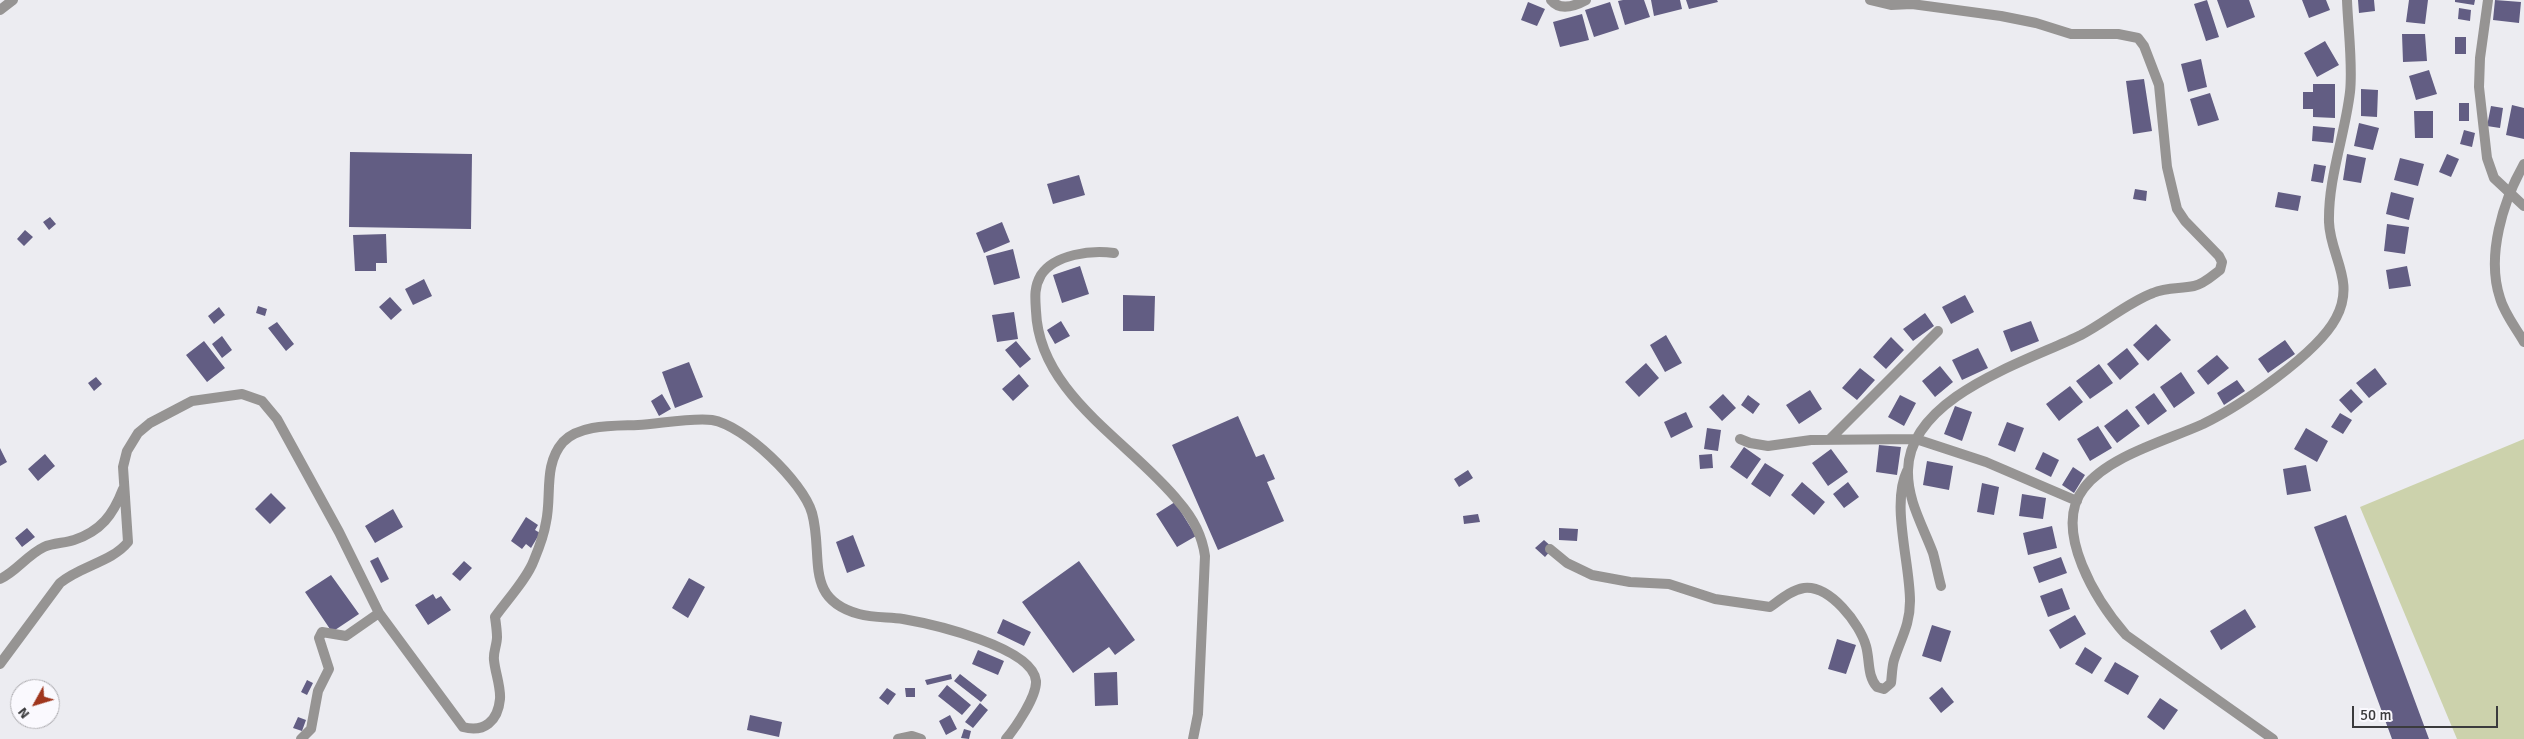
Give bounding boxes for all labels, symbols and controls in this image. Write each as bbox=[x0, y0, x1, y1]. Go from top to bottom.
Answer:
north arrow bbox=[10, 679, 60, 729]
scale bar bbox=[2354, 696, 2500, 728]
text: N bbox=[14, 704, 33, 722]
text: 50 m bbox=[2360, 706, 2391, 724]

